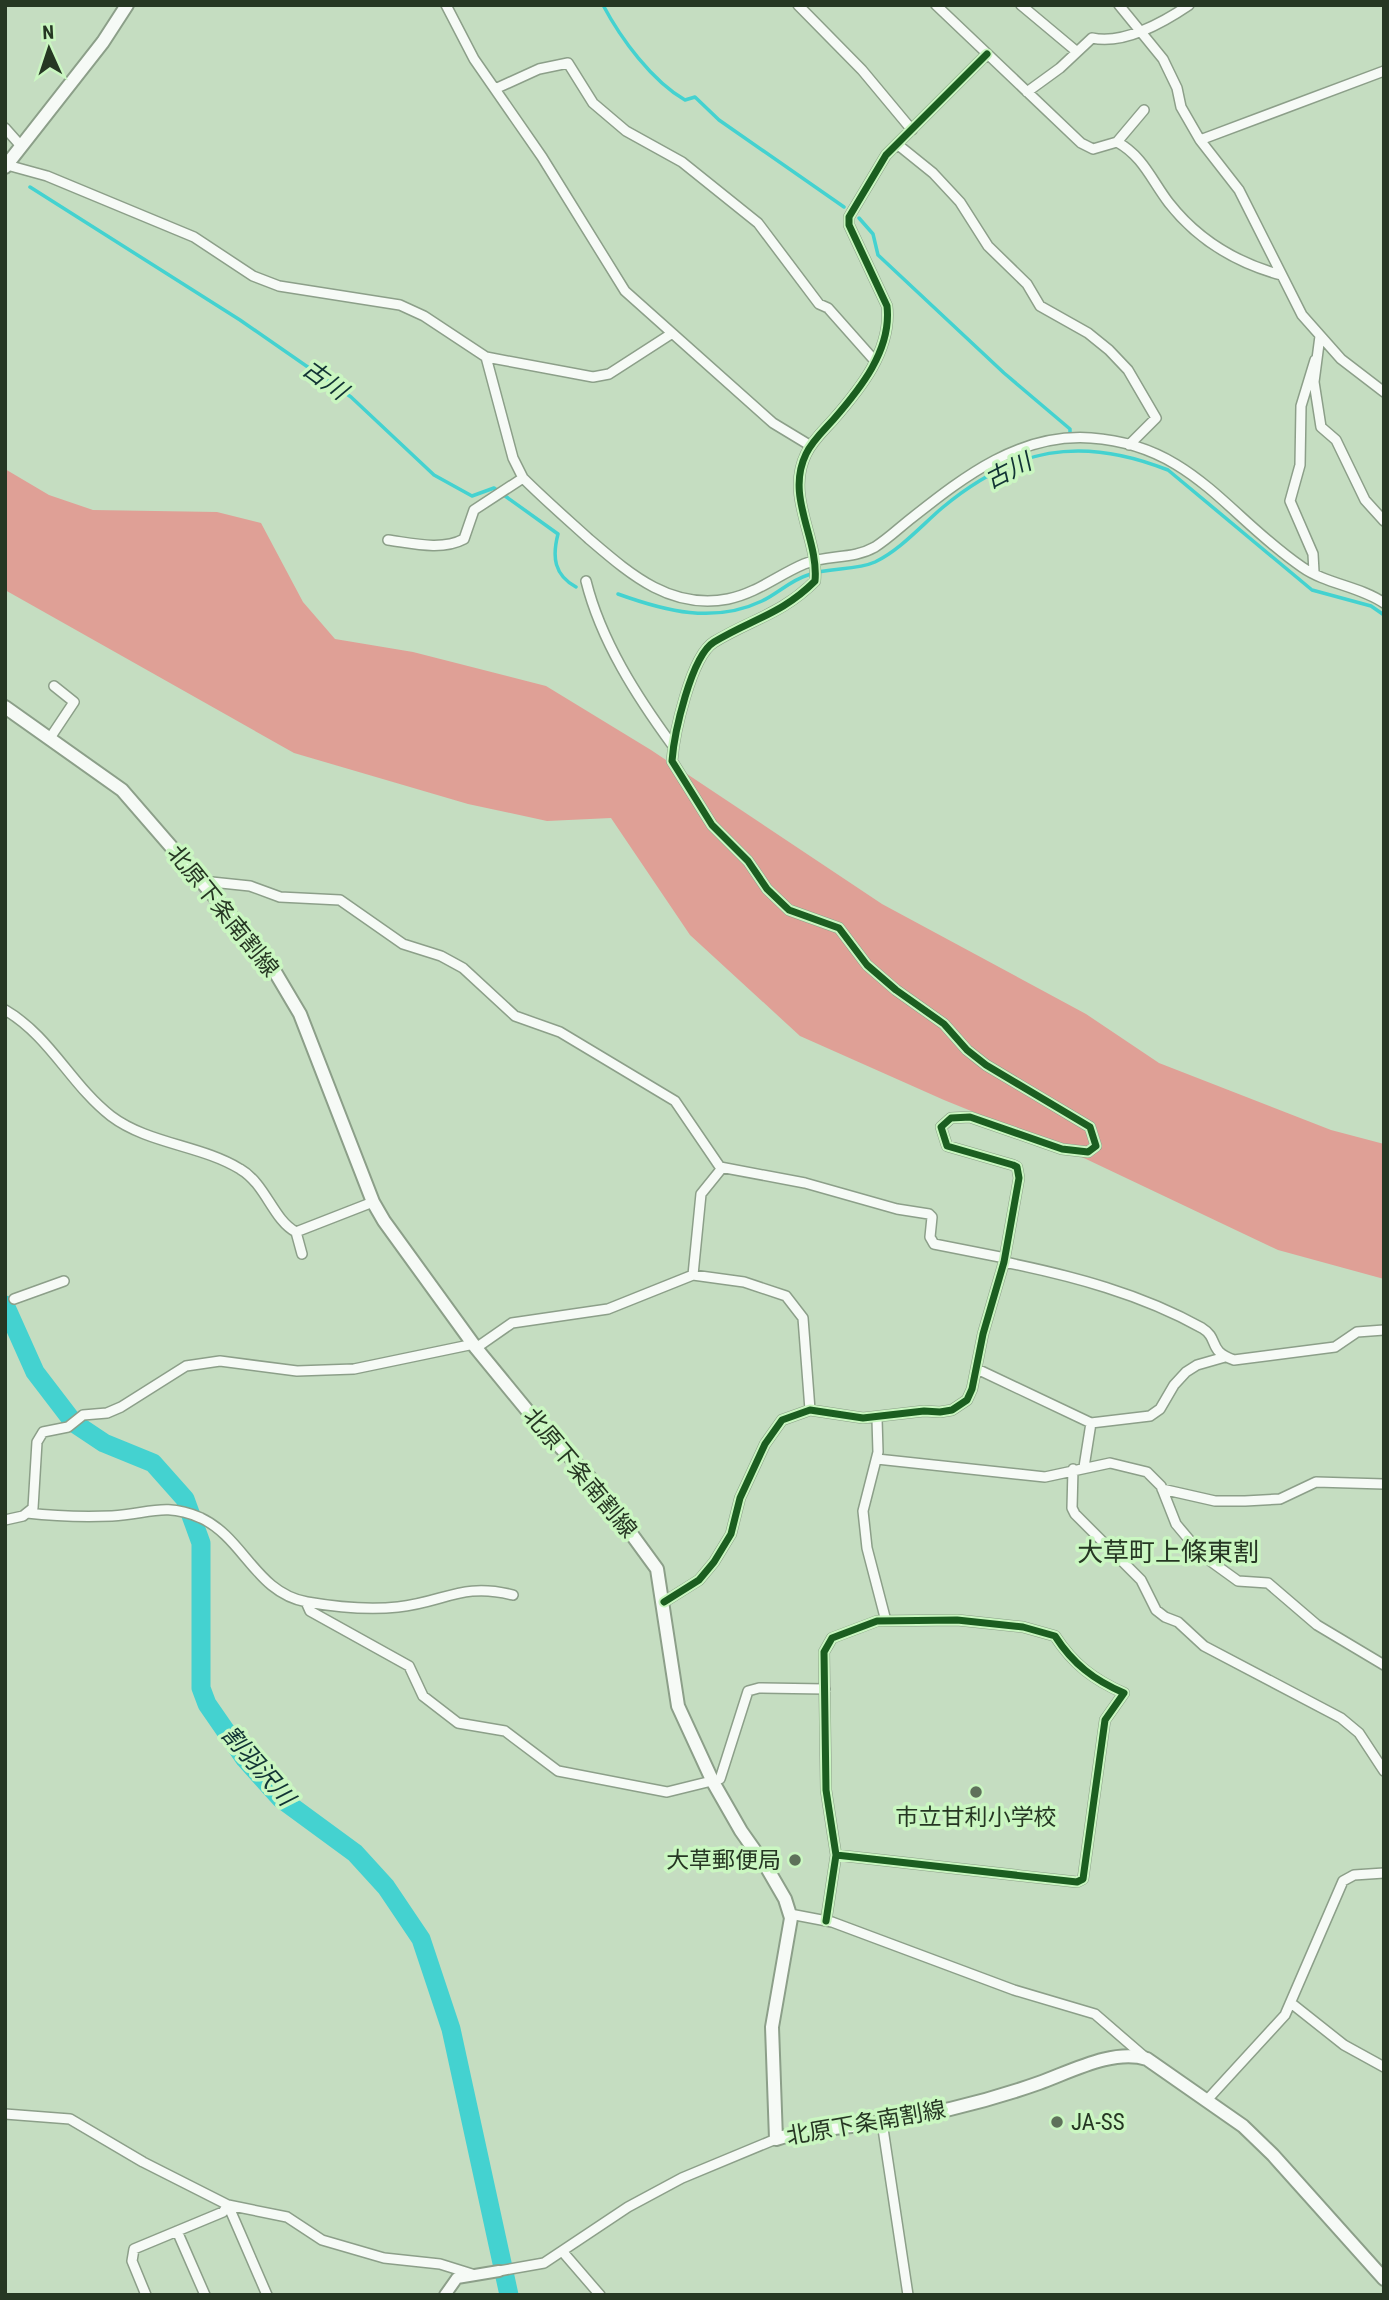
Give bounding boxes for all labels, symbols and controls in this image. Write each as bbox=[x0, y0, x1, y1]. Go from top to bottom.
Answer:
north arrow bbox=[14, 14, 84, 84]
text: N bbox=[42, 21, 55, 44]
water label: 古川 bbox=[297, 355, 355, 407]
water label: 古川 bbox=[980, 446, 1038, 494]
street label: 北原下条南割線 bbox=[162, 840, 284, 982]
street label: 北原下条南割線 bbox=[518, 1403, 642, 1543]
district label: 大草町上條東割 bbox=[1077, 1537, 1259, 1567]
water label: 割羽沢川 bbox=[216, 1721, 302, 1814]
marker: 市立甘利小学校 bbox=[968, 1784, 984, 1800]
place label: 市立甘利小学校 bbox=[896, 1804, 1057, 1831]
place label: 大草郵便局 bbox=[666, 1847, 781, 1874]
marker: 大草郵便局 bbox=[787, 1852, 803, 1868]
street label: 北原下条南割線 bbox=[784, 2096, 948, 2150]
place label: JA-SS bbox=[1071, 2109, 1125, 2136]
marker: JA-SS bbox=[1049, 2114, 1065, 2130]

